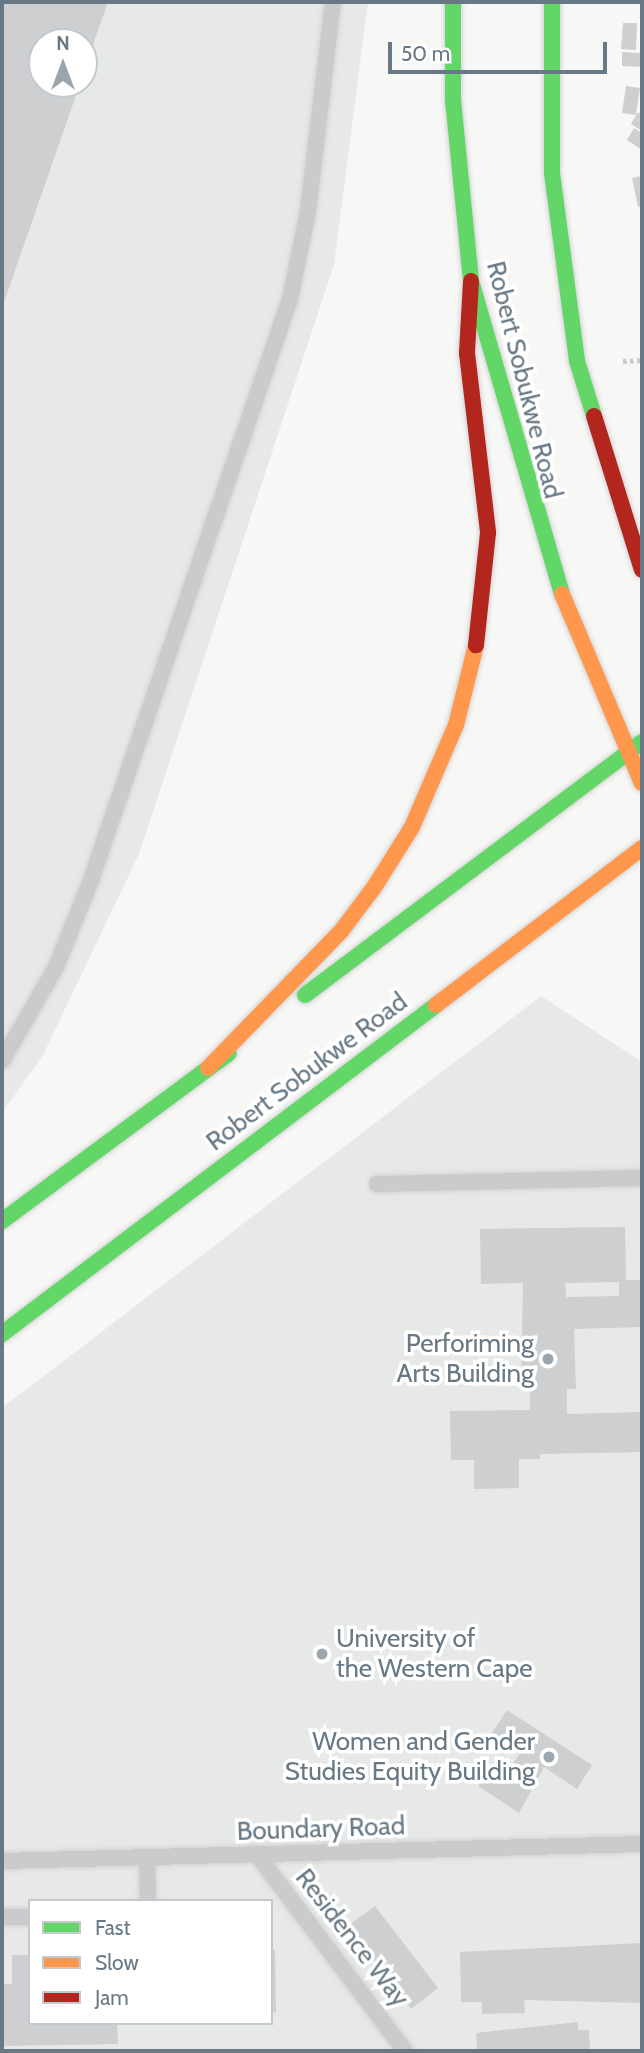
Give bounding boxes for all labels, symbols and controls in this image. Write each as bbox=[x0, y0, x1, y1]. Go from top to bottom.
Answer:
north arrow bbox=[28, 28, 98, 98]
scale bar bbox=[392, 28, 611, 72]
text: N bbox=[56, 32, 70, 55]
text: 50 m bbox=[401, 41, 450, 66]
street label: Robert Sobukwe Road bbox=[479, 258, 569, 502]
street label: Robert Sobukwe Road bbox=[200, 986, 414, 1158]
place label: Perforiming Arts Building bbox=[396, 1328, 534, 1390]
marker: Perforiming Arts Building bbox=[540, 1351, 556, 1367]
place label: University of the Western Cape bbox=[336, 1623, 533, 1684]
marker: University of the Western Cape bbox=[314, 1646, 330, 1662]
place label: Women and Gender Studies Equity Building bbox=[285, 1726, 535, 1788]
marker: Women and Gender Studies Equity Building bbox=[541, 1749, 557, 1765]
street label: Boundary Road bbox=[236, 1810, 406, 1848]
street label: Residence Way bbox=[288, 1863, 416, 2013]
legend bbox=[28, 1899, 273, 2025]
text: Fast bbox=[95, 1915, 131, 1940]
text: Slow bbox=[95, 1950, 139, 1975]
text: Jam bbox=[95, 1985, 129, 2010]

